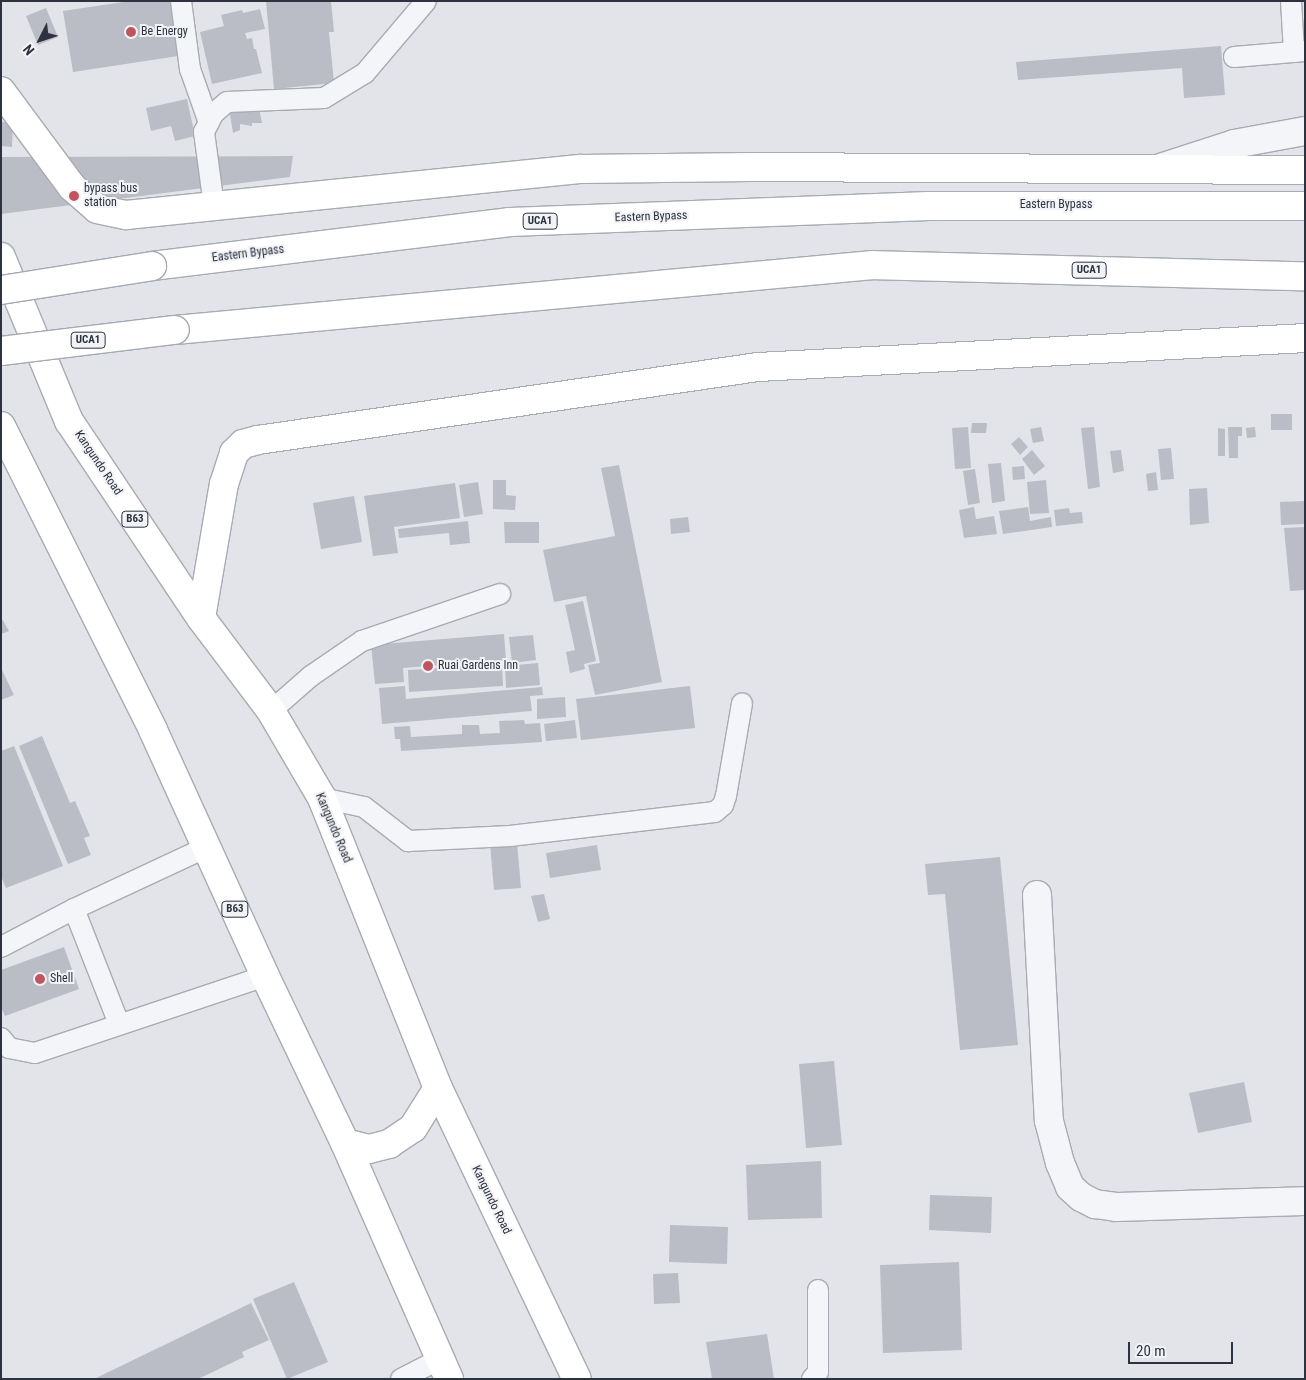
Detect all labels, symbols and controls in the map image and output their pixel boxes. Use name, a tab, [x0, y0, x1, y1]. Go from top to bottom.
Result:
north arrow	[15, 15, 65, 65]
place label: Be Energy	[141, 25, 188, 39]
marker: Be Energy	[125, 26, 137, 38]
text: N	[20, 41, 38, 58]
place label: bypass bus station	[84, 182, 137, 210]
marker: bypass bus station	[68, 190, 80, 202]
street label: Eastern Bypass	[1020, 198, 1092, 212]
street label: Eastern Bypass	[614, 209, 688, 225]
road number: UCA1	[522, 212, 558, 230]
street label: Eastern Bypass	[211, 242, 285, 266]
road number: UCA1	[1072, 262, 1106, 278]
road number: UCA1	[70, 332, 106, 348]
street label: Kangundo Road	[71, 428, 125, 498]
road number: B63	[121, 510, 149, 528]
place label: Ruai Gardens Inn	[438, 659, 518, 673]
marker: Ruai Gardens Inn	[422, 660, 434, 672]
street label: Kangundo Road	[312, 791, 354, 865]
road number: B63	[221, 901, 249, 918]
place label: Shell	[50, 972, 73, 986]
marker: Shell	[34, 973, 46, 985]
street label: Kangundo Road	[468, 1163, 514, 1237]
scale bar	[1131, 1332, 1236, 1364]
text: 20 m	[1136, 1342, 1166, 1360]

